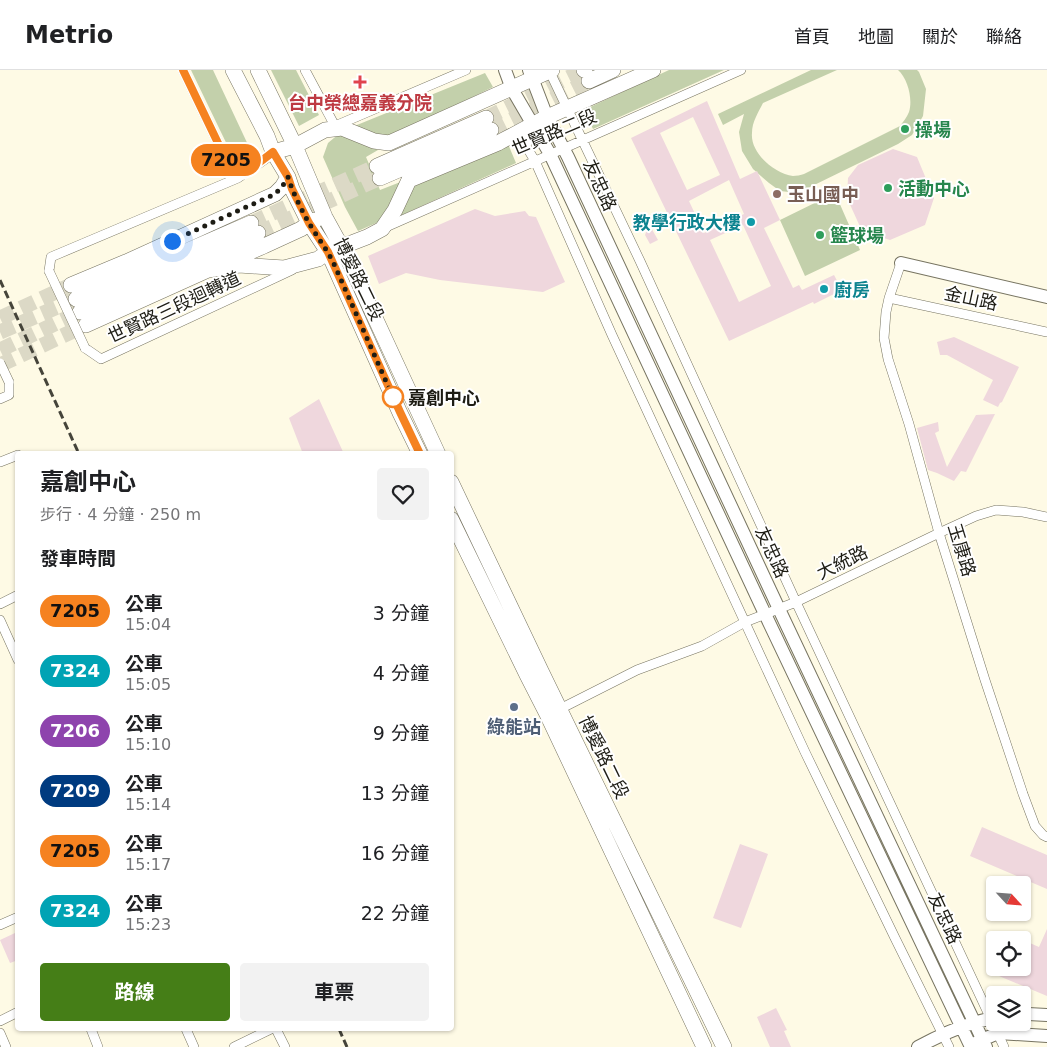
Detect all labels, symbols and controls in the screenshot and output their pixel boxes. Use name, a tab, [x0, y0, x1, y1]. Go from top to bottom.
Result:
text: Metrio	[25, 21, 113, 49]
text: 首頁	[794, 26, 830, 47]
text: 地圖	[858, 26, 894, 47]
text: 關於	[922, 26, 958, 47]
text: 聯絡	[986, 26, 1022, 47]
marker: 台中榮總嘉義分院	[353, 75, 367, 89]
place label: 台中榮總嘉義分院	[288, 92, 432, 113]
street label: 世賢路二段	[508, 105, 600, 159]
place label: 操場	[915, 119, 951, 140]
marker: 操場	[899, 123, 911, 135]
line badge: 7205	[191, 144, 261, 176]
text: 7205	[201, 149, 251, 170]
street label: 友忠路	[579, 156, 621, 214]
place label: 活動中心	[898, 178, 970, 199]
marker: 活動中心	[882, 182, 894, 194]
place label: 玉山國中	[787, 184, 859, 205]
marker: 玉山國中	[771, 188, 783, 200]
place label: 教學行政大樓	[633, 212, 741, 233]
marker: 教學行政大樓	[745, 216, 757, 228]
place label: 籃球場	[830, 225, 884, 246]
your location	[160, 229, 185, 254]
marker: 籃球場	[814, 229, 826, 241]
street label: 博愛路二段	[330, 234, 388, 324]
street label: 世賢路三段迴轉道	[104, 267, 244, 347]
place label: 廚房	[834, 279, 870, 300]
street label: 金山路	[942, 282, 1000, 314]
marker: 廚房	[818, 283, 830, 295]
marker: 嘉創中心	[382, 386, 404, 408]
place label: 嘉創中心	[408, 387, 480, 408]
text: 嘉創中心	[40, 468, 136, 496]
button: heart	[377, 468, 429, 520]
text: 步行 · 4 分鐘 · 250 m	[40, 505, 201, 524]
street label: 玉康路	[944, 521, 980, 579]
street label: 友忠路	[751, 523, 793, 581]
street label: 大統路	[813, 541, 871, 583]
text: 發車時間	[40, 547, 116, 569]
text: 公車	[125, 592, 163, 614]
text: 7205	[50, 600, 100, 621]
text: 3 分鐘	[373, 602, 429, 624]
text: 15:04	[125, 615, 171, 634]
text: 公車	[125, 652, 163, 674]
text: 7324	[50, 660, 100, 681]
text: 4 分鐘	[373, 662, 429, 684]
text: 15:05	[125, 675, 171, 694]
marker: 綠能站	[508, 701, 520, 713]
text: 公車	[125, 712, 163, 734]
street label: 博愛路二段	[575, 712, 633, 802]
place label: 綠能站	[487, 716, 541, 737]
text: 7206	[50, 720, 100, 741]
text: 9 分鐘	[373, 722, 429, 744]
text: 15:10	[125, 735, 171, 754]
text: 公車	[125, 772, 163, 794]
text: 7209	[50, 780, 100, 801]
text: 13 分鐘	[361, 782, 429, 804]
text: 15:14	[125, 795, 171, 814]
text: 公車	[125, 832, 163, 854]
text: 7205	[50, 840, 100, 861]
text: 16 分鐘	[361, 842, 429, 864]
text: 15:17	[125, 855, 171, 874]
north arrow	[986, 876, 1031, 921]
map controls	[986, 876, 1031, 1031]
street label: 友忠路	[924, 889, 966, 947]
text: 公車	[125, 892, 163, 914]
text: 7324	[50, 900, 100, 921]
text: 22 分鐘	[361, 902, 429, 924]
text: 15:23	[125, 915, 171, 934]
button: locate	[986, 931, 1031, 976]
button: 路線	[40, 963, 230, 1021]
button: 車票	[240, 963, 429, 1021]
button: layers	[986, 986, 1031, 1031]

